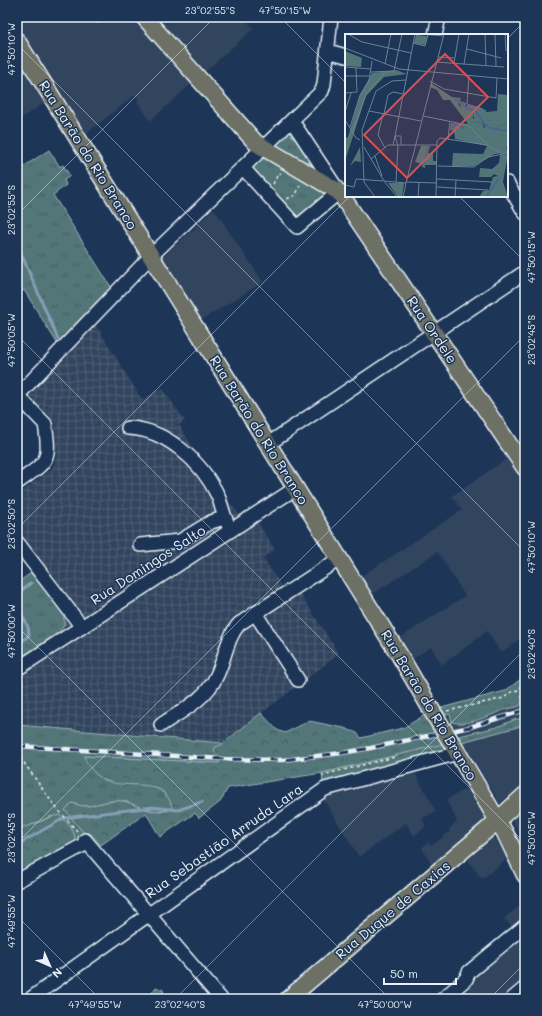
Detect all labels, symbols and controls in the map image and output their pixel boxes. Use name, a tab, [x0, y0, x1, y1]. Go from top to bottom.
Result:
text: 23°02'55"S	[185, 3, 235, 17]
text: 47°50'15"W	[259, 3, 311, 17]
text: 47°50'10"W	[4, 23, 18, 75]
inset map	[345, 34, 508, 197]
street label: Rua Barão do Rio Branco	[35, 77, 142, 233]
text: 23°02'55"S	[4, 185, 18, 235]
text: 47°50'15"W	[524, 231, 538, 283]
street label: Rua Ordele	[403, 292, 462, 367]
text: 47°50'05"W	[4, 313, 18, 367]
text: 23°02'45"S	[524, 315, 538, 365]
street label: Rua Barão do Rio Branco	[206, 352, 313, 508]
text: 23°02'50"S	[4, 498, 18, 549]
street label: Rua Domingos Salto	[87, 520, 209, 609]
text: 47°50'10"W	[524, 521, 538, 573]
text: 47°50'00"W	[4, 604, 18, 658]
street label: Rua Barão do Rio Branco	[377, 626, 482, 783]
text: 23°02'40"S	[524, 628, 538, 679]
street label: Rua Sebastião Arruda Lara	[141, 779, 306, 902]
text: 47°50'05"W	[524, 811, 538, 865]
text: 23°02'45"S	[4, 813, 18, 863]
street label: Rua Duque de Caxias	[331, 856, 454, 963]
text: 47°49'55"W	[4, 894, 18, 948]
north arrow	[30, 946, 70, 986]
scale bar	[384, 960, 456, 986]
text: N	[49, 965, 66, 982]
text: 50 m	[390, 965, 418, 981]
text: 47°49'55"W	[68, 997, 122, 1011]
text: 23°02'40"S	[155, 997, 206, 1011]
text: 47°50'00"W	[358, 997, 412, 1011]

